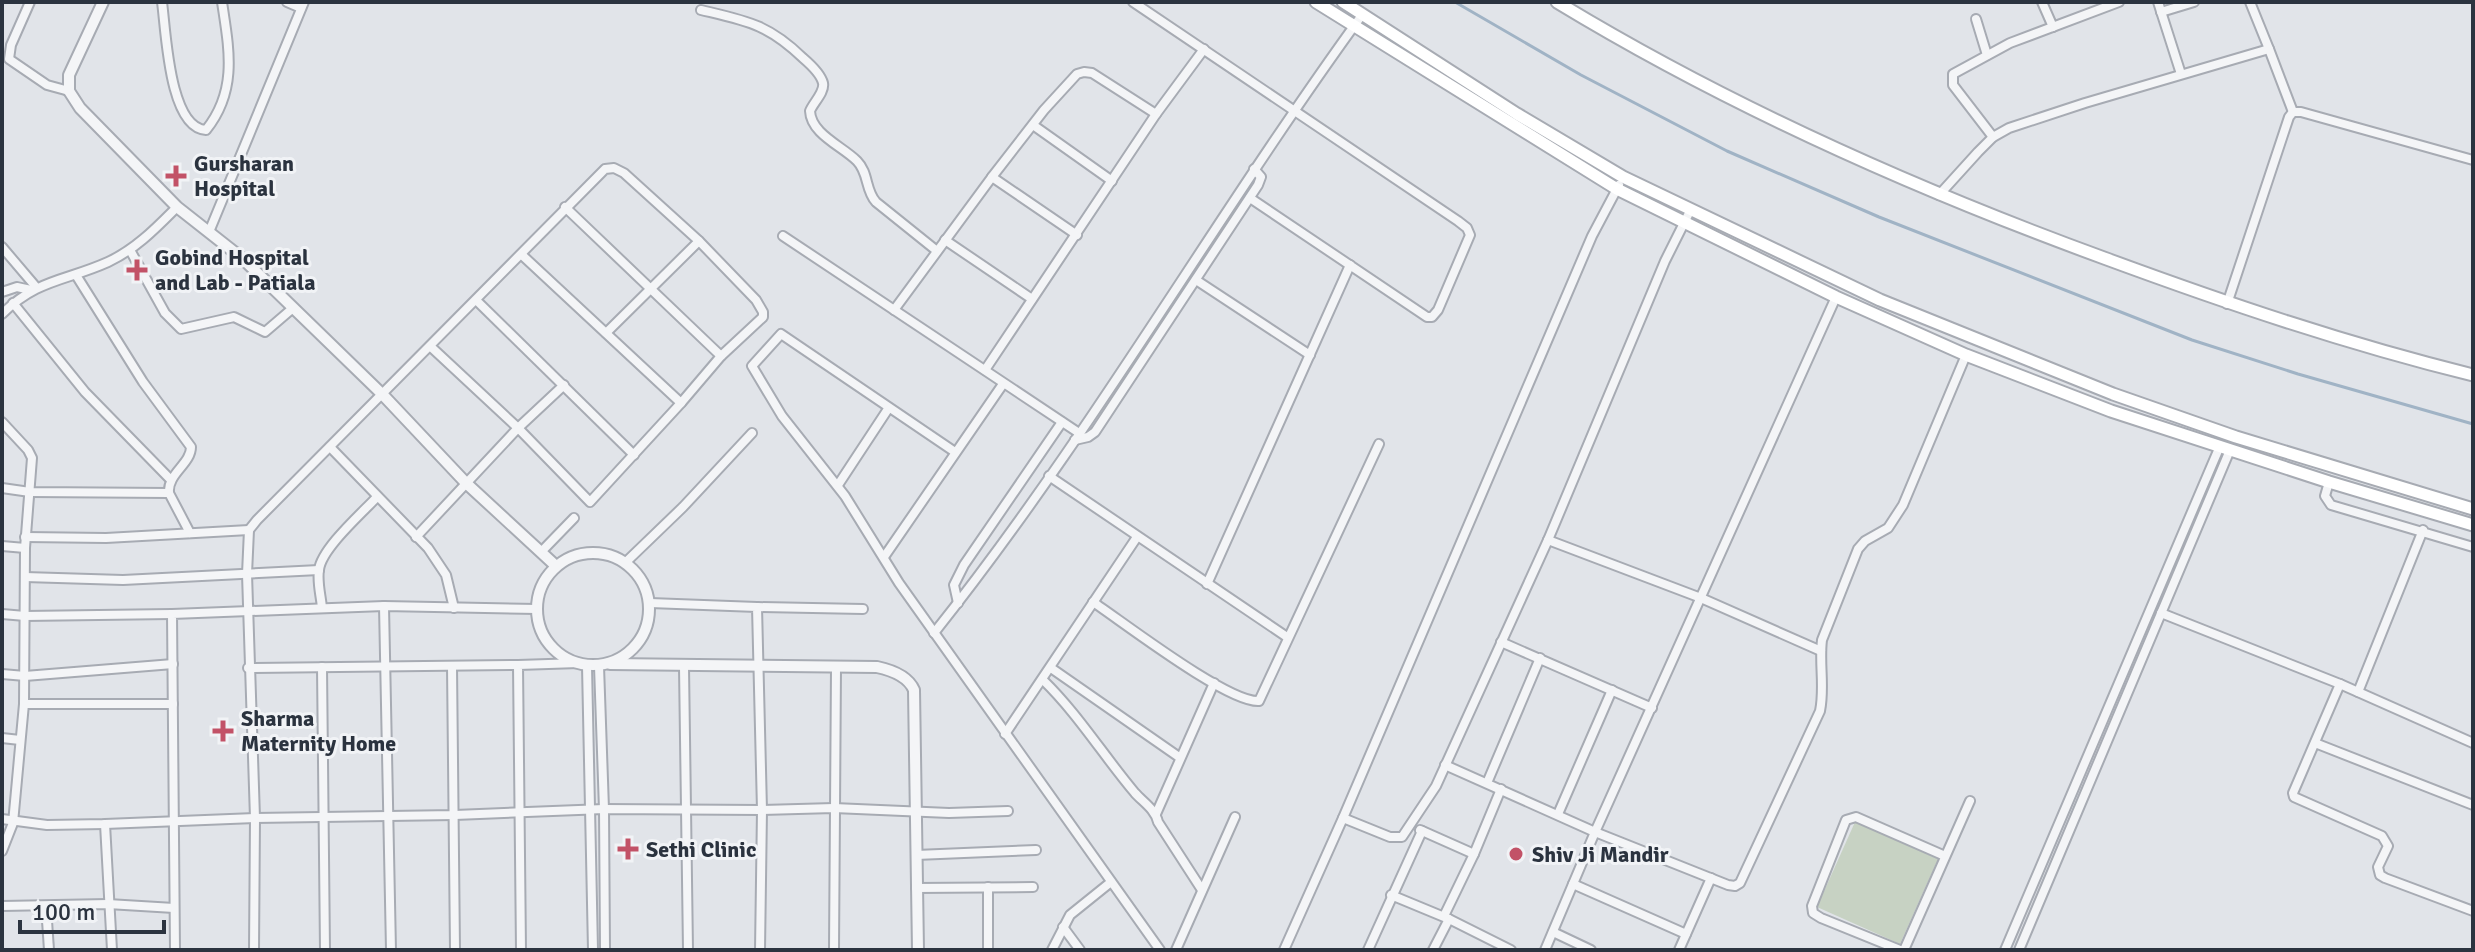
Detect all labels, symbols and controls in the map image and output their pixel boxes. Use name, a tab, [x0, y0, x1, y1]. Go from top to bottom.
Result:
place label: Gursharan Hospital	[194, 150, 294, 202]
marker: Gursharan Hospital	[165, 165, 187, 187]
place label: Gobind Hospital and Lab - Patiala	[155, 244, 315, 296]
marker: Gobind Hospital and Lab - Patiala	[126, 259, 148, 281]
place label: Sharma Maternity Home	[241, 705, 396, 757]
marker: Sharma Maternity Home	[212, 720, 234, 742]
place label: Sethi Clinic	[646, 836, 756, 863]
marker: Sethi Clinic	[617, 838, 639, 860]
place label: Shiv Ji Mandir	[1532, 841, 1669, 868]
marker: Shiv Ji Mandir	[1507, 845, 1525, 863]
scale bar	[20, 884, 164, 934]
text: 100 m	[32, 897, 95, 927]

